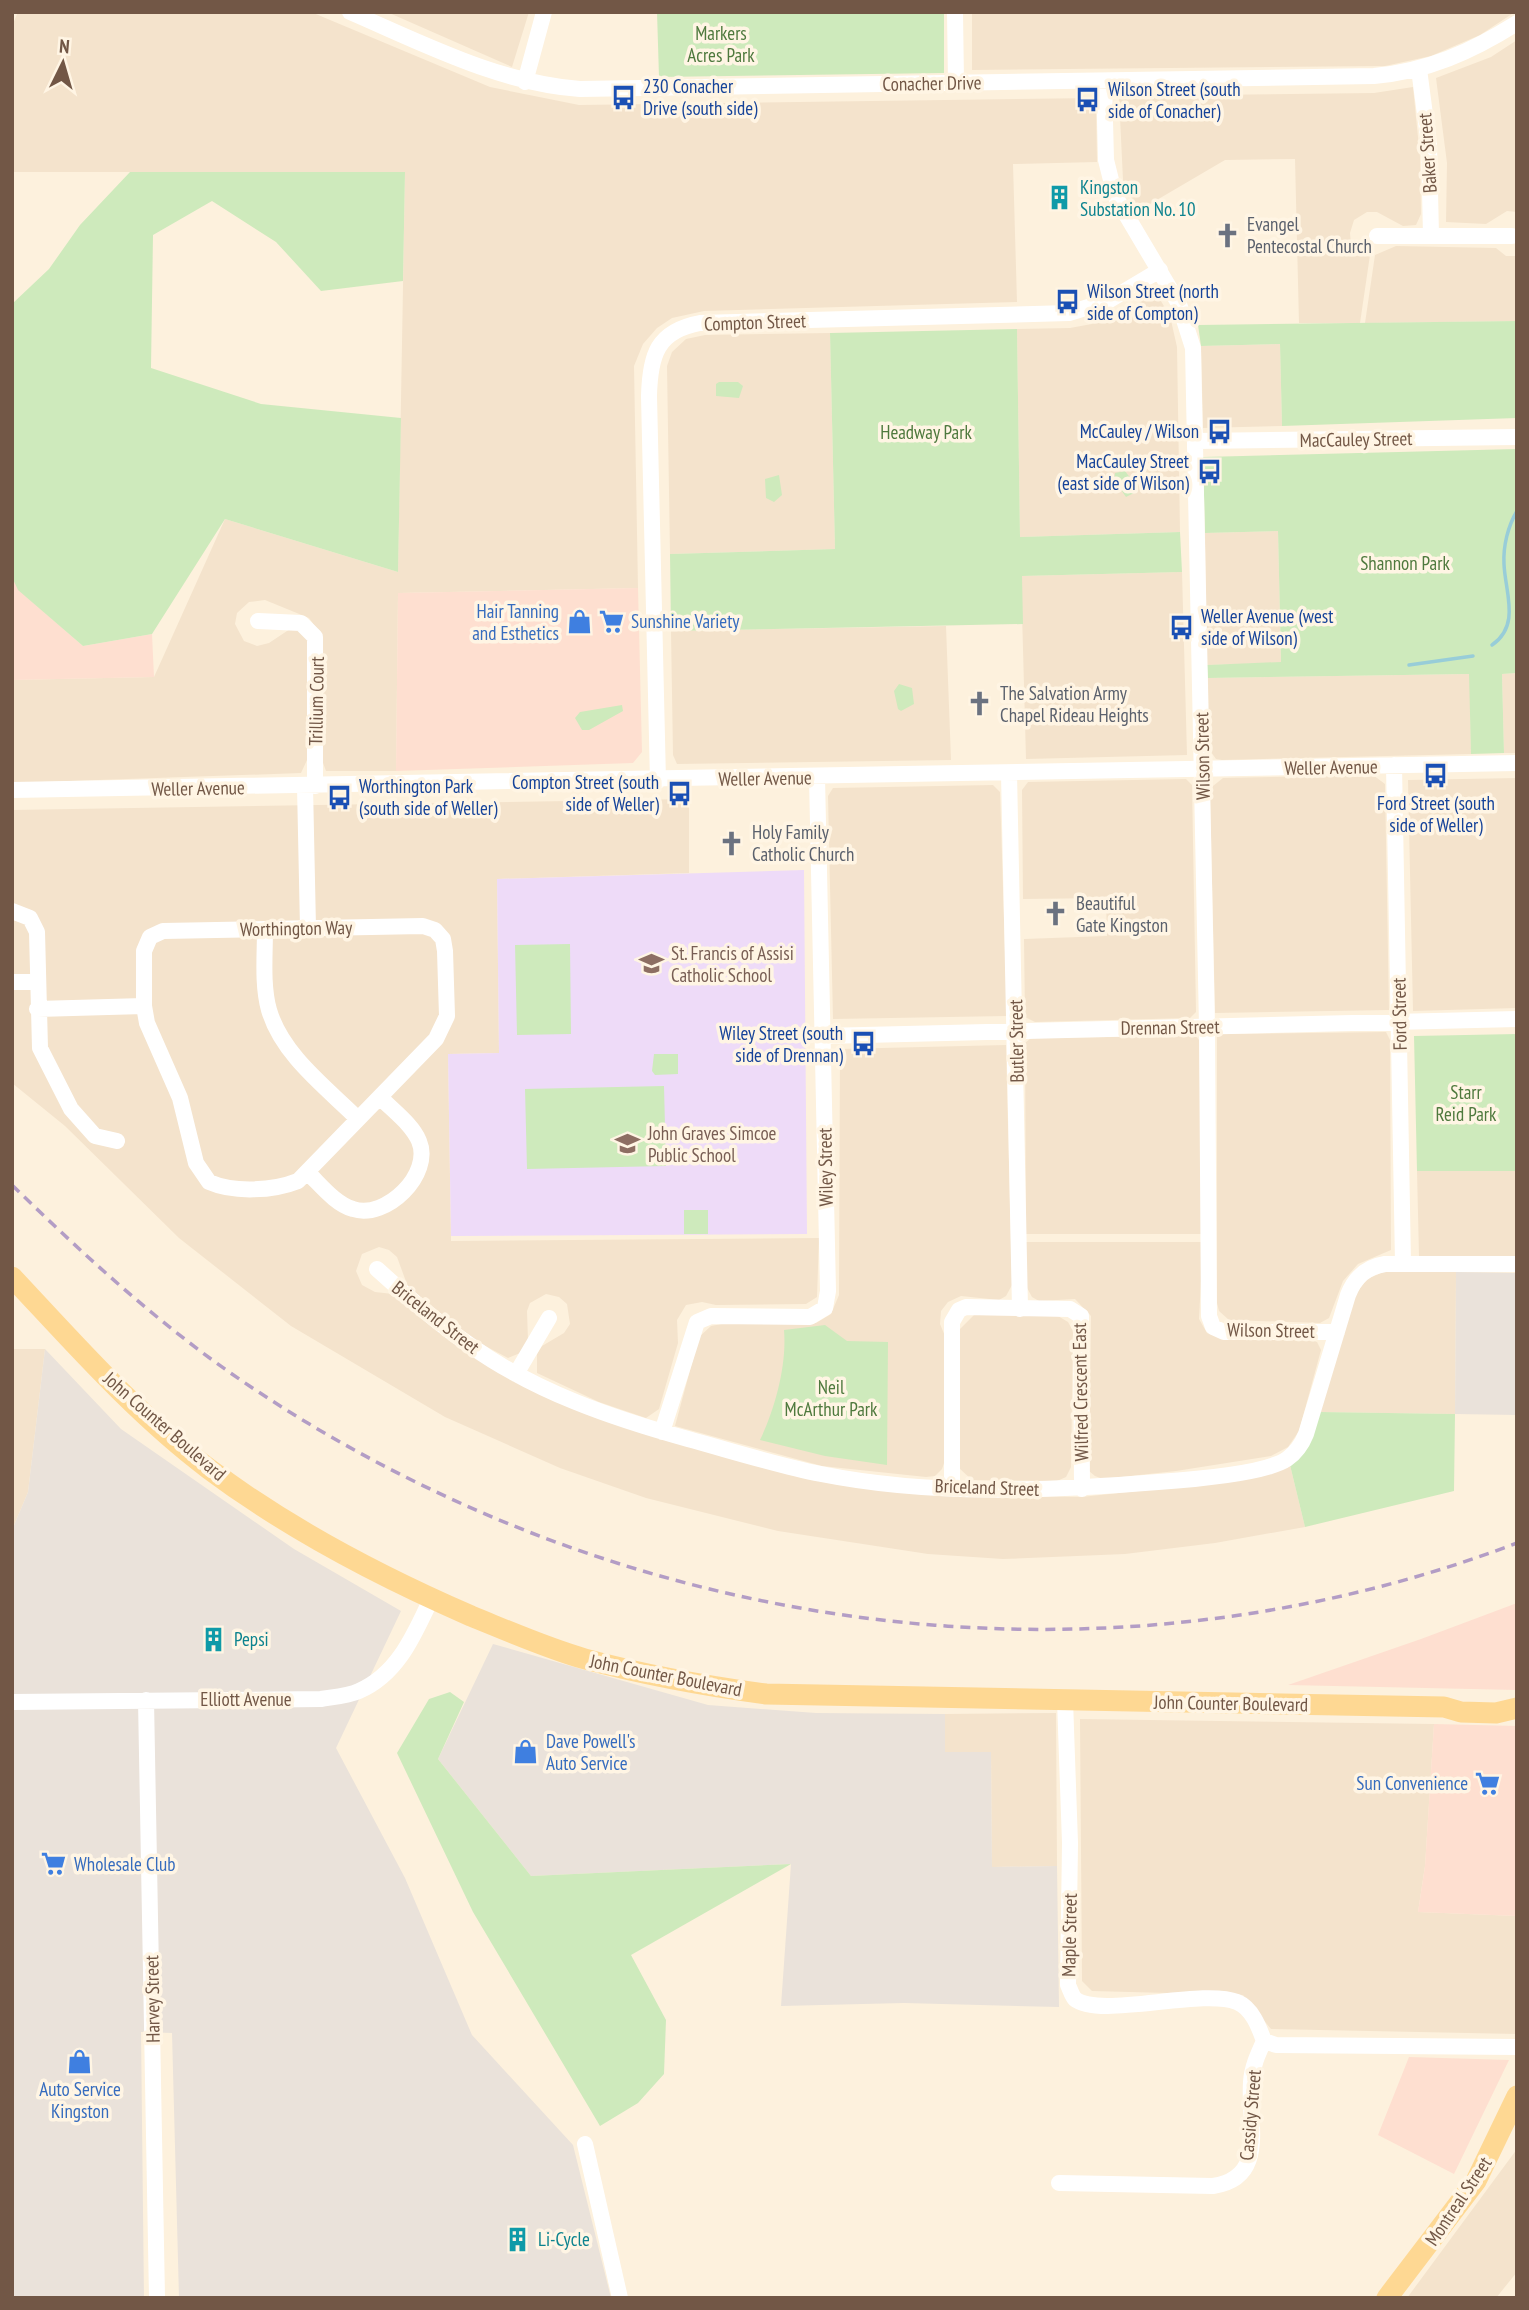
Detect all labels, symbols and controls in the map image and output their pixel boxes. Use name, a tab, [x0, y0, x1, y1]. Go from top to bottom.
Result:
park label: Markers Acres Park	[687, 21, 755, 67]
north arrow	[28, 28, 98, 98]
text: N	[58, 34, 71, 58]
street label: Conacher Drive	[882, 70, 982, 96]
place label: 230 Conacher Drive (south side)	[643, 74, 758, 120]
place label: Wilson Street (south side of Conacher)	[1108, 77, 1241, 123]
bus stop icon: 230 Conacher Drive (south side)	[609, 83, 637, 111]
bus stop icon: Wilson Street (south side of Conacher)	[1074, 86, 1102, 114]
street label: Baker Street	[1412, 111, 1442, 194]
place label: Kingston Substation No. 10	[1080, 175, 1195, 221]
building icon: Kingston Substation No. 10	[1046, 184, 1074, 212]
place label: Evangel Pentecostal Church	[1247, 212, 1372, 258]
church icon: Evangel Pentecostal Church	[1213, 221, 1241, 249]
place label: Wilson Street (north side of Compton)	[1087, 279, 1219, 325]
bus stop icon: Wilson Street (north side of Compton)	[1053, 288, 1081, 316]
street label: Compton Street	[704, 308, 807, 336]
bus stop icon: McCauley / Wilson	[1205, 417, 1233, 445]
place label: McCauley / Wilson	[1080, 419, 1199, 443]
park label: Headway Park	[880, 420, 972, 444]
street label: MacCauley Street	[1299, 426, 1413, 452]
place label: MacCauley Street (east side of Wilson)	[1057, 449, 1190, 495]
bus stop icon: MacCauley Street (east side of Wilson)	[1195, 458, 1223, 486]
park label: Shannon Park	[1360, 551, 1450, 575]
place label: Hair Tanning and Esthetics	[472, 599, 559, 645]
place label: Weller Avenue (west side of Wilson)	[1201, 604, 1334, 650]
supermarket icon: Sunshine Variety	[597, 607, 625, 635]
shop icon: Hair Tanning and Esthetics	[565, 608, 593, 636]
place label: Sunshine Variety	[631, 609, 740, 633]
bus stop icon: Weller Avenue (west side of Wilson)	[1167, 613, 1195, 641]
street label: Trillium Court	[303, 655, 329, 746]
place label: The Salvation Army Chapel Rideau Heights	[1000, 681, 1149, 727]
church icon: The Salvation Army Chapel Rideau Heights	[966, 690, 994, 718]
street label: Wilson Street	[1189, 711, 1215, 800]
street label: Weller Avenue	[1284, 754, 1378, 780]
bus stop icon: Ford Street (south side of Weller)	[1422, 761, 1450, 789]
street label: Weller Avenue	[718, 765, 812, 791]
place label: Compton Street (south side of Weller)	[512, 770, 660, 816]
place label: Worthington Park (south side of Weller)	[359, 774, 498, 820]
street label: Weller Avenue	[151, 775, 245, 801]
bus stop icon: Compton Street (south side of Weller)	[665, 779, 693, 807]
bus stop icon: Worthington Park (south side of Weller)	[325, 783, 353, 811]
place label: Ford Street (south side of Weller)	[1377, 791, 1495, 837]
place label: Holy Family Catholic Church	[752, 820, 854, 866]
church icon: Holy Family Catholic Church	[718, 829, 746, 857]
place label: Beautiful Gate Kingston	[1076, 891, 1168, 937]
church icon: Beautiful Gate Kingston	[1042, 900, 1070, 928]
street label: Worthington Way	[240, 915, 353, 941]
place label: St. Francis of Assisi Catholic School	[671, 941, 794, 987]
school or university icon: St. Francis of Assisi Catholic School	[637, 950, 665, 978]
street label: Ford Street	[1386, 977, 1412, 1051]
street label: Butler Street	[1003, 998, 1029, 1083]
street label: Drennan Street	[1120, 1014, 1220, 1040]
place label: Wiley Street (south side of Drennan)	[719, 1021, 844, 1067]
bus stop icon: Wiley Street (south side of Drennan)	[849, 1030, 877, 1058]
park label: Starr Reid Park	[1436, 1080, 1497, 1126]
place label: John Graves Simcoe Public School	[647, 1121, 777, 1167]
street label: Wiley Street	[812, 1127, 838, 1207]
school or university icon: John Graves Simcoe Public School	[614, 1130, 642, 1158]
street label: Briceland Street	[387, 1275, 485, 1359]
street label: Wilson Street	[1227, 1317, 1316, 1343]
street label: Wilfred Crescent East	[1067, 1322, 1093, 1462]
street label: John Counter Boulevard	[98, 1366, 231, 1486]
park label: Neil McArthur Park	[785, 1375, 878, 1421]
street label: Briceland Street	[934, 1473, 1040, 1501]
building icon: Pepsi	[200, 1625, 228, 1653]
place label: Pepsi	[234, 1627, 269, 1651]
street label: John Counter Boulevard	[587, 1648, 744, 1702]
street label: Elliott Avenue	[200, 1687, 292, 1711]
street label: John Counter Boulevard	[1153, 1690, 1308, 1716]
place label: Dave Powell's Auto Service	[546, 1729, 636, 1775]
shop icon: Dave Powell's Auto Service	[512, 1738, 540, 1766]
supermarket icon: Sun Convenience	[1474, 1769, 1502, 1797]
place label: Sun Convenience	[1356, 1771, 1468, 1795]
supermarket icon: Wholesale Club	[40, 1850, 68, 1878]
place label: Wholesale Club	[74, 1852, 176, 1876]
street label: Maple Street	[1056, 1892, 1082, 1977]
street label: Harvey Street	[139, 1954, 165, 2043]
shop icon: Auto Service Kingston	[66, 2047, 94, 2075]
street label: Cassidy Street	[1234, 2068, 1266, 2161]
place label: Auto Service Kingston	[39, 2077, 121, 2123]
street label: Montreal Street	[1419, 2151, 1497, 2250]
building icon: Li-Cycle	[504, 2225, 532, 2253]
place label: Li-Cycle	[538, 2227, 590, 2251]

